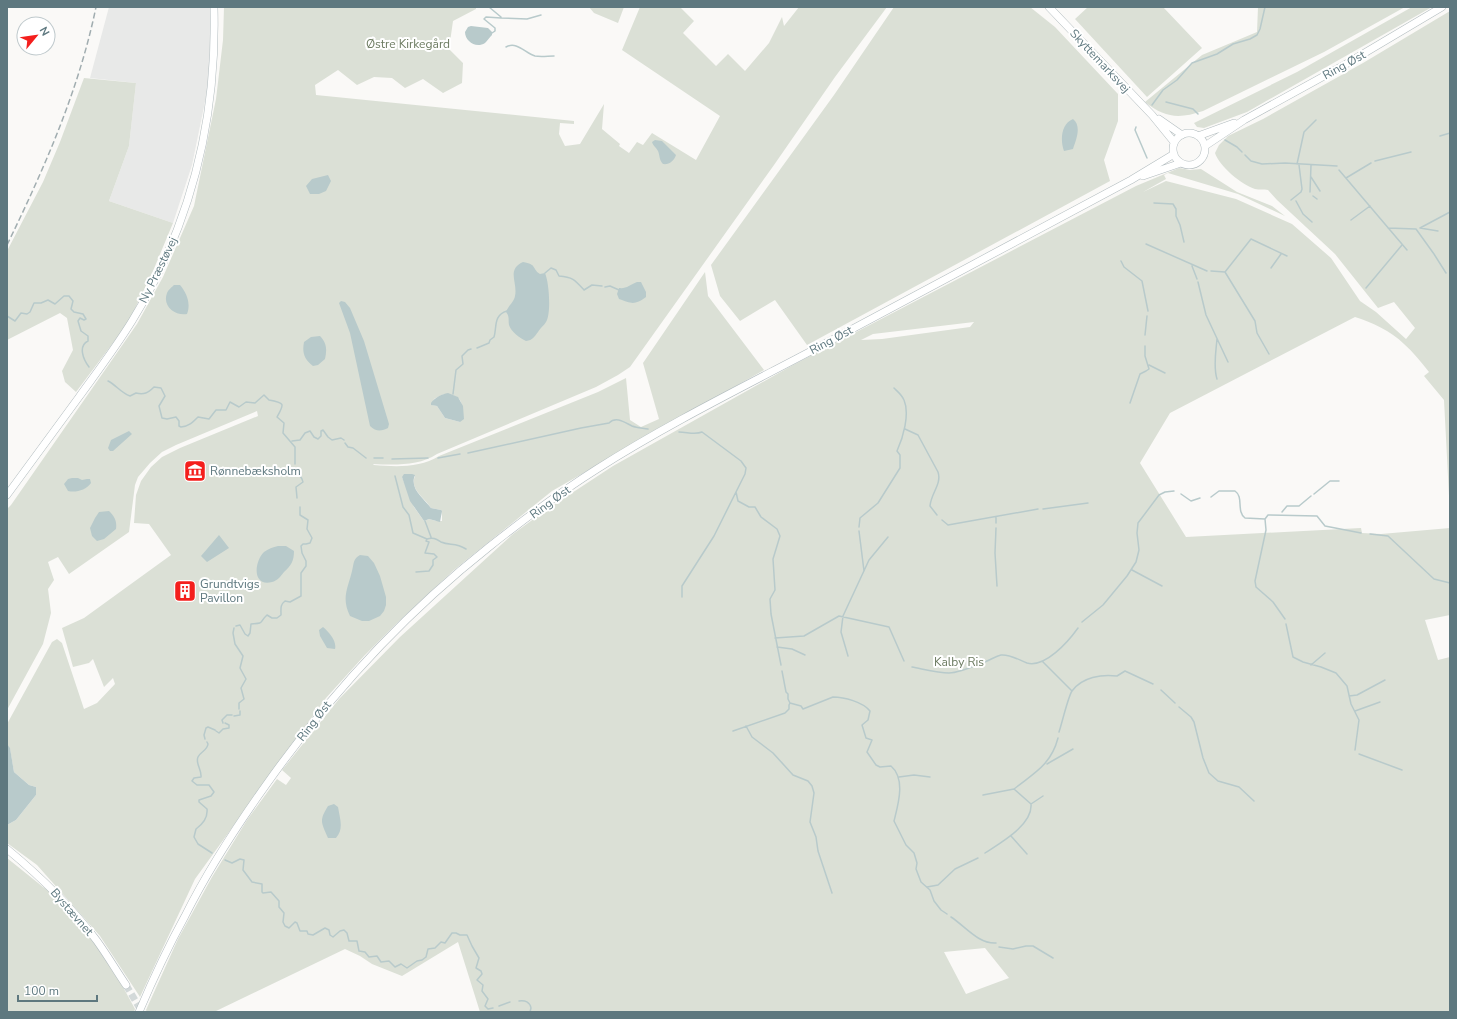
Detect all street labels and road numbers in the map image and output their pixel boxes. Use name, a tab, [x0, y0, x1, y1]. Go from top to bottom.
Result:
street label: Skyttemarksvej	[1066, 26, 1134, 96]
street label: Ring Øst	[1320, 46, 1369, 83]
street label: Ny Præstøvej	[135, 234, 181, 306]
street label: Ring Øst	[807, 322, 856, 358]
street label: Ring Øst	[526, 481, 574, 522]
street label: Ring Øst	[293, 697, 335, 744]
street label: Bystævnet	[47, 885, 98, 940]

